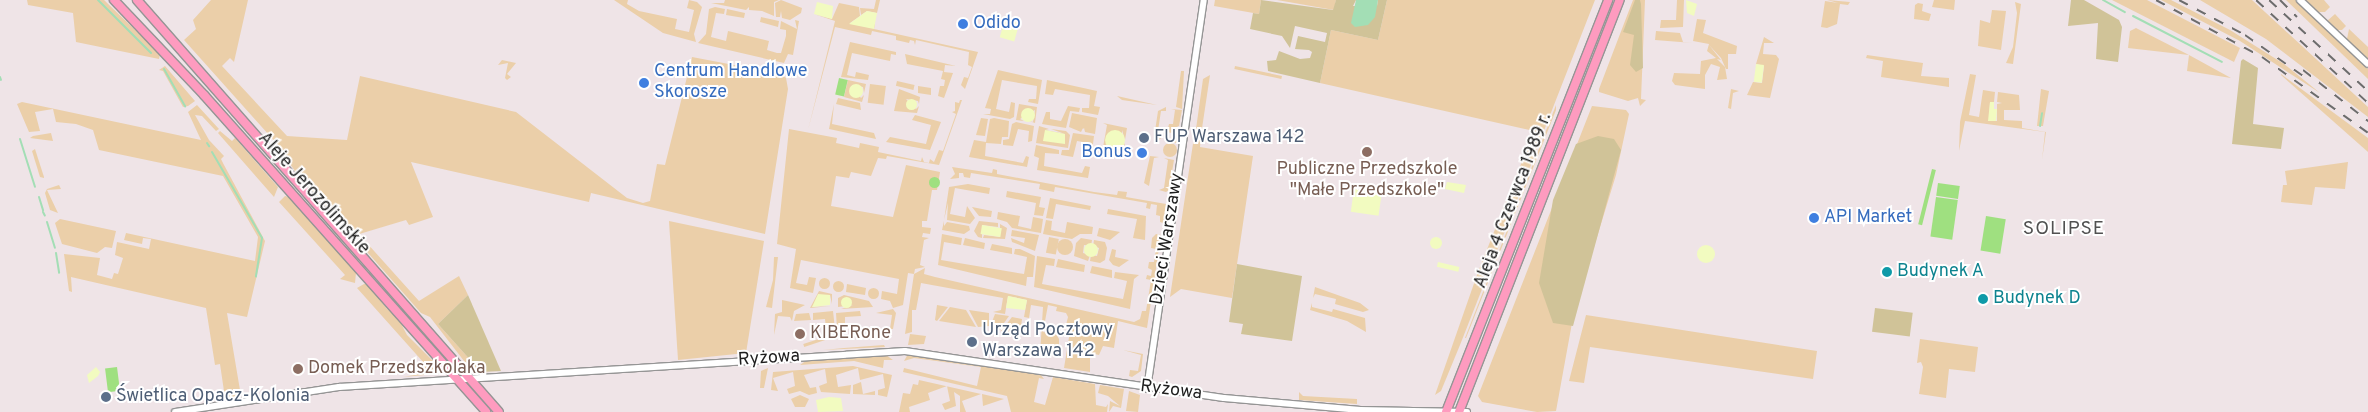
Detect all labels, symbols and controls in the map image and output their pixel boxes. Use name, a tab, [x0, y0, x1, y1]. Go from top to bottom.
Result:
place label: Odido	[973, 13, 1021, 35]
marker: Odido	[957, 18, 969, 30]
place label: Centrum Handlowe Skorosze	[654, 62, 807, 104]
marker: Centrum Handlowe Skorosze	[638, 77, 650, 89]
street label: Aleja 4 Czerwca 1989 r.	[1471, 110, 1557, 292]
place label: FUP Warszawa 142	[1154, 127, 1305, 149]
street label: Aleje Jerozolimskie	[252, 128, 374, 260]
marker: FUP Warszawa 142	[1138, 132, 1150, 144]
place label: Bonus	[1081, 142, 1132, 164]
marker: Publiczne Przedszkole "Małe Przedszkole"	[1361, 146, 1373, 158]
marker: Bonus	[1136, 147, 1148, 159]
place label: Publiczne Przedszkole "Małe Przedszkole"	[1277, 160, 1457, 202]
street label: Dzieci Warszawy	[1147, 171, 1189, 307]
place label: API Market	[1824, 207, 1912, 229]
marker: API Market	[1808, 212, 1820, 224]
district label: SOLIPSE	[2022, 219, 2106, 241]
place label: Budynek A	[1897, 261, 1985, 283]
marker: Budynek A	[1881, 266, 1893, 278]
place label: Budynek D	[1993, 288, 2081, 310]
marker: Budynek D	[1977, 293, 1989, 305]
place label: Urząd Pocztowy Warszawa 142	[982, 321, 1113, 364]
place label: KIBERone	[810, 323, 891, 345]
marker: KIBERone	[794, 328, 806, 340]
marker: Urząd Pocztowy Warszawa 142	[966, 336, 978, 348]
street label: Ryżowa	[737, 346, 801, 372]
place label: Domek Przedszkolaka	[308, 358, 485, 380]
marker: Domek Przedszkolaka	[292, 363, 304, 375]
street label: Ryżowa	[1139, 376, 1203, 406]
place label: Świetlica Opacz-Kolonia	[116, 386, 310, 408]
marker: Świetlica Opacz-Kolonia	[100, 391, 112, 403]

